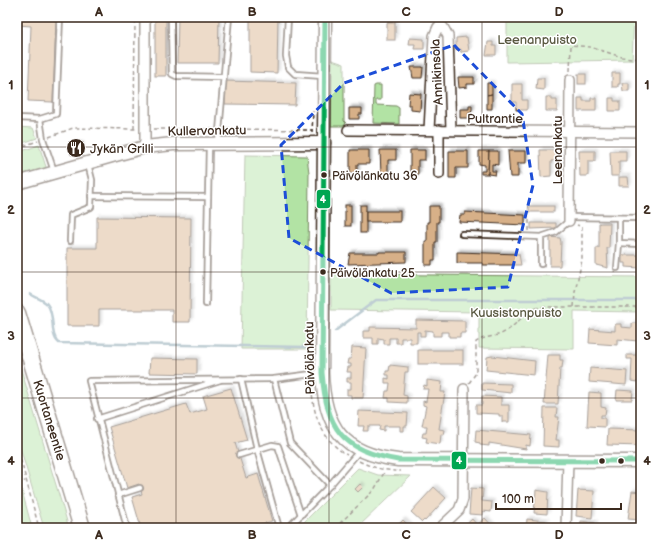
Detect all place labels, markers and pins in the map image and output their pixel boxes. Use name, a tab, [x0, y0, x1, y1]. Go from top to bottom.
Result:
restaurant icon: Jykän Grilli	[65, 137, 87, 159]
place label: Jykän Grilli	[90, 141, 154, 157]
place label: Päivölänkatu 36	[332, 169, 418, 184]
marker: Päivölänkatu 36	[319, 170, 329, 180]
place label: Päivölänkatu 25	[330, 266, 415, 281]
marker: Päivölänkatu 25	[318, 267, 328, 277]
unlabelled marker	[597, 456, 607, 466]
unlabelled marker	[616, 456, 626, 466]

